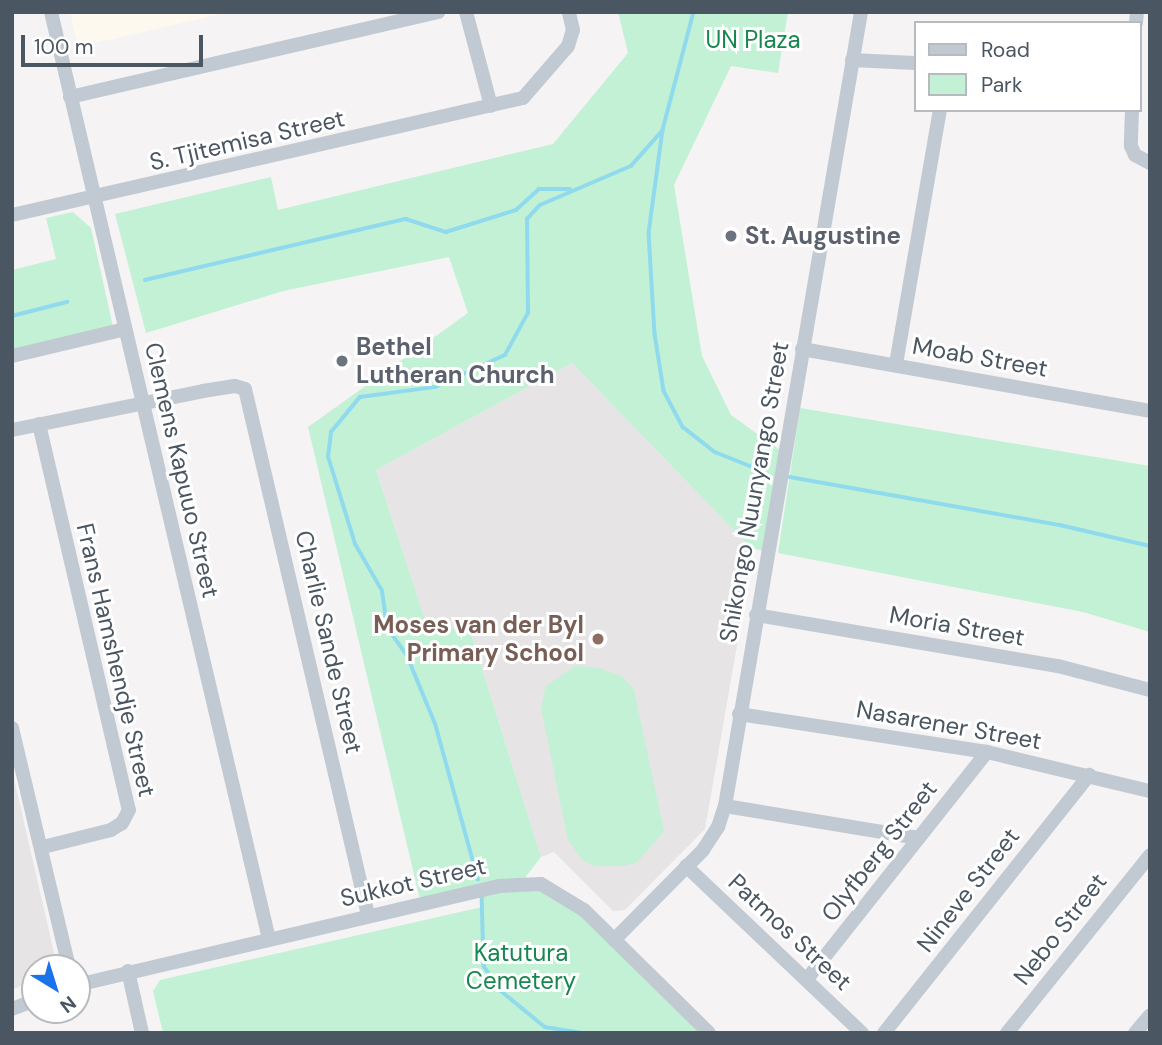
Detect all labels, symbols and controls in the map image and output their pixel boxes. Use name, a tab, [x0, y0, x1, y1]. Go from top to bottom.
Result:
scale bar	[24, 21, 206, 65]
legend	[914, 21, 1141, 112]
park label: UN Plaza	[705, 26, 801, 54]
text: 100 m	[34, 33, 94, 61]
text: Road	[981, 36, 1030, 64]
text: Park	[981, 71, 1022, 99]
street label: S. Tjitemisa Street	[147, 104, 347, 176]
place label: St. Augustine	[745, 222, 901, 250]
marker: St. Augustine	[723, 228, 739, 244]
street label: Moab Street	[910, 331, 1050, 383]
place label: Bethel Lutheran Church	[356, 333, 555, 389]
street label: Shikongo Nuunyango Street	[713, 339, 795, 645]
street label: Clemens Kapuuo Street	[139, 340, 225, 600]
marker: Bethel Lutheran Church	[334, 353, 350, 369]
street label: Frans Hamshendje Street	[70, 520, 162, 800]
street label: Charlie Sande Street	[289, 528, 369, 756]
street label: Moria Street	[887, 600, 1027, 652]
place label: Moses van der Byl Primary School	[373, 611, 584, 667]
marker: Moses van der Byl Primary School	[590, 631, 606, 647]
street label: Nasarener Street	[854, 695, 1044, 755]
street label: Olyfberg Street	[815, 775, 943, 927]
street label: Nineve Street	[911, 822, 1025, 958]
street label: Sukkot Street	[337, 851, 489, 913]
street label: Nebo Street	[1007, 867, 1113, 991]
street label: Patmos Street	[723, 868, 857, 996]
park label: Katutura Cemetery	[466, 939, 576, 995]
north arrow	[21, 954, 91, 1024]
text: N	[55, 990, 81, 1018]

